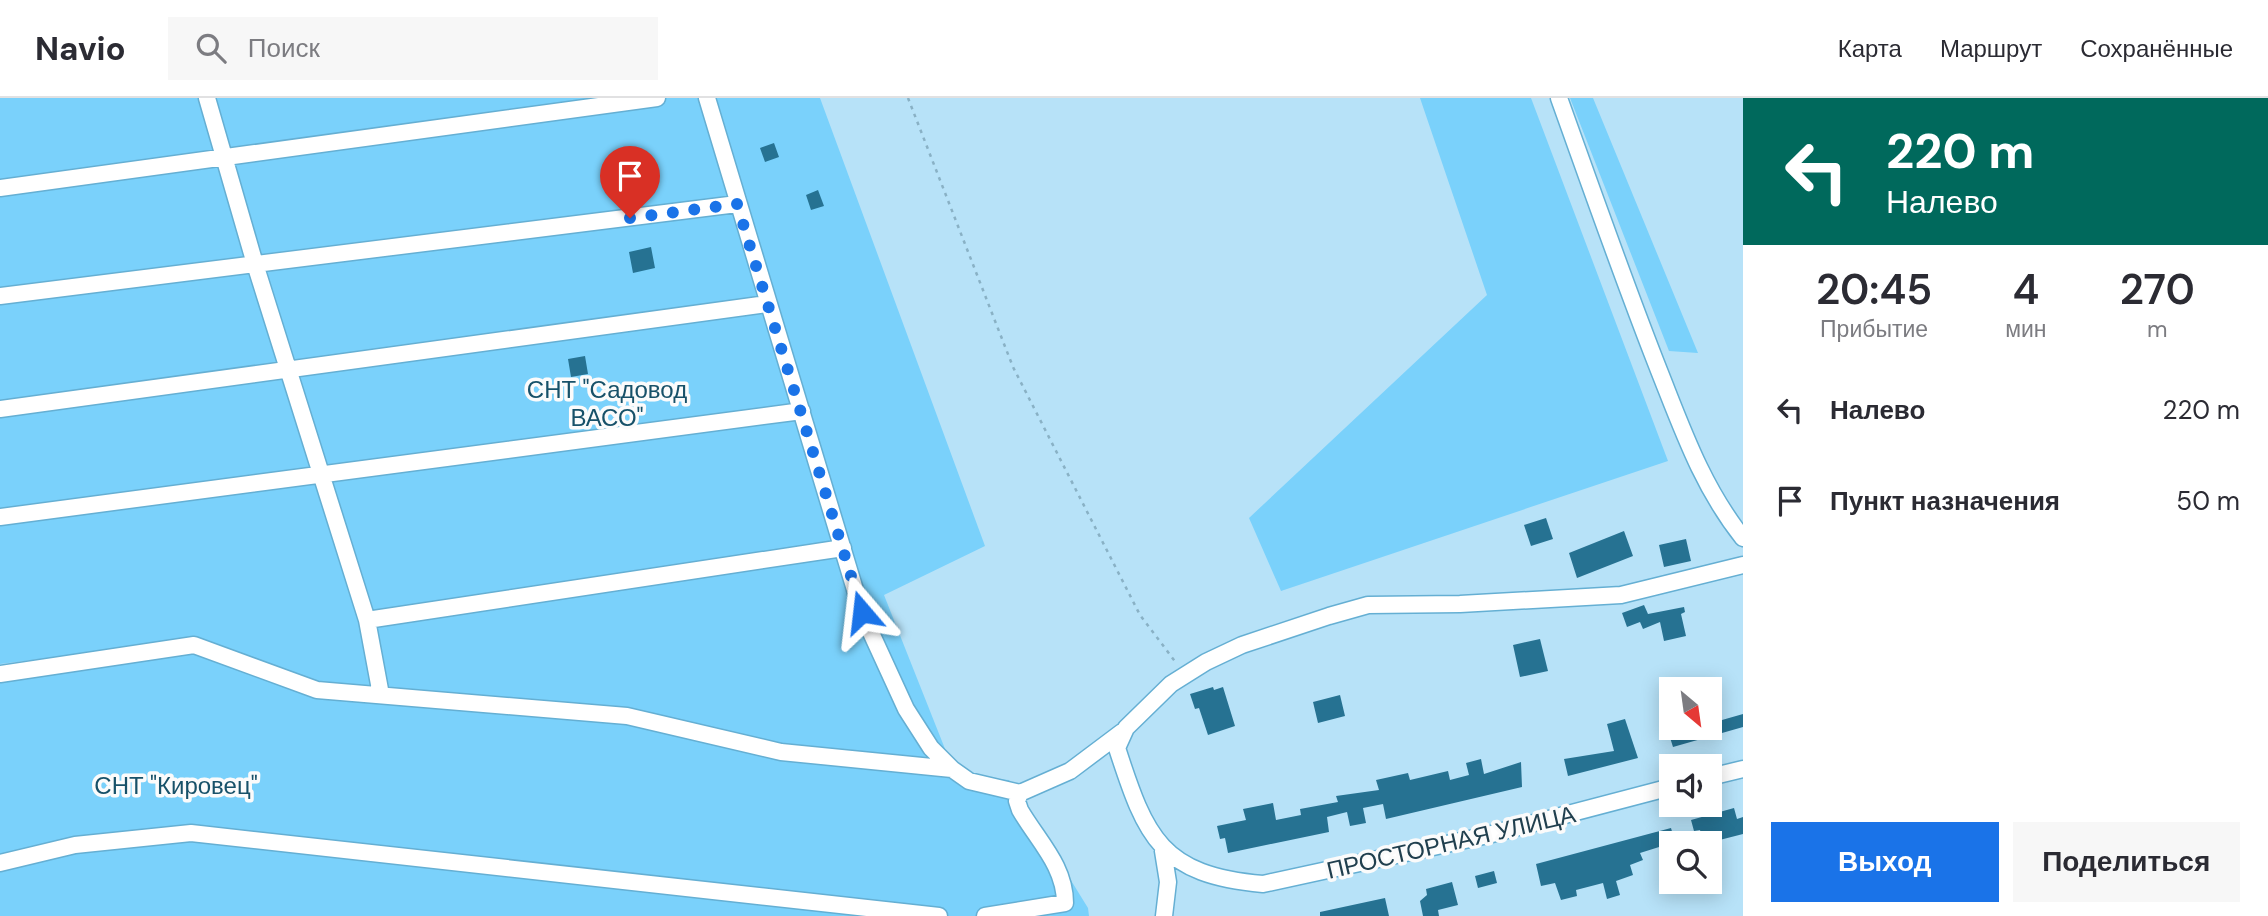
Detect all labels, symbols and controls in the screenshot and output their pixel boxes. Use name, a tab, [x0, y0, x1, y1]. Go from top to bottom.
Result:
search box	[168, 17, 658, 80]
text: Navio	[35, 27, 126, 70]
icon: search	[192, 29, 230, 67]
text: Поиск	[248, 31, 320, 65]
text: Карта	[1838, 33, 1902, 64]
text: Маршрут	[1940, 33, 2042, 64]
text: Сохранённые	[2080, 33, 2233, 64]
text: 220 m	[1886, 119, 2034, 183]
icon: left	[1771, 126, 1862, 217]
pin	[600, 146, 660, 218]
icon: arrive	[611, 157, 649, 195]
text: Налево	[1886, 181, 1998, 223]
text: 20:45	[1816, 262, 1932, 317]
text: 4	[2012, 262, 2039, 317]
text: 270	[2120, 262, 2195, 317]
text: Прибытие	[1820, 314, 1928, 344]
text: мин	[2005, 314, 2047, 344]
text: m	[2147, 314, 2168, 344]
park label: СНТ "Садовод ВАСО"	[527, 374, 687, 433]
icon: left	[1771, 391, 1809, 429]
text: Налево	[1830, 393, 1925, 427]
text: 220 m	[2162, 393, 2240, 427]
icon: arrive	[1771, 482, 1809, 520]
text: Пункт назначения	[1830, 484, 2060, 518]
text: 50 m	[2176, 484, 2240, 518]
position arrow	[825, 575, 899, 649]
north arrow	[1659, 677, 1722, 740]
map controls	[1659, 677, 1722, 894]
button: sound	[1659, 754, 1722, 817]
park label: СНТ "Кировец"	[94, 770, 258, 801]
street label: ПРОСТОРНАЯ УЛИЦА	[1324, 798, 1578, 886]
button: Выход	[1771, 822, 1999, 902]
button: Поделиться	[2013, 822, 2240, 902]
button: search	[1659, 831, 1722, 894]

